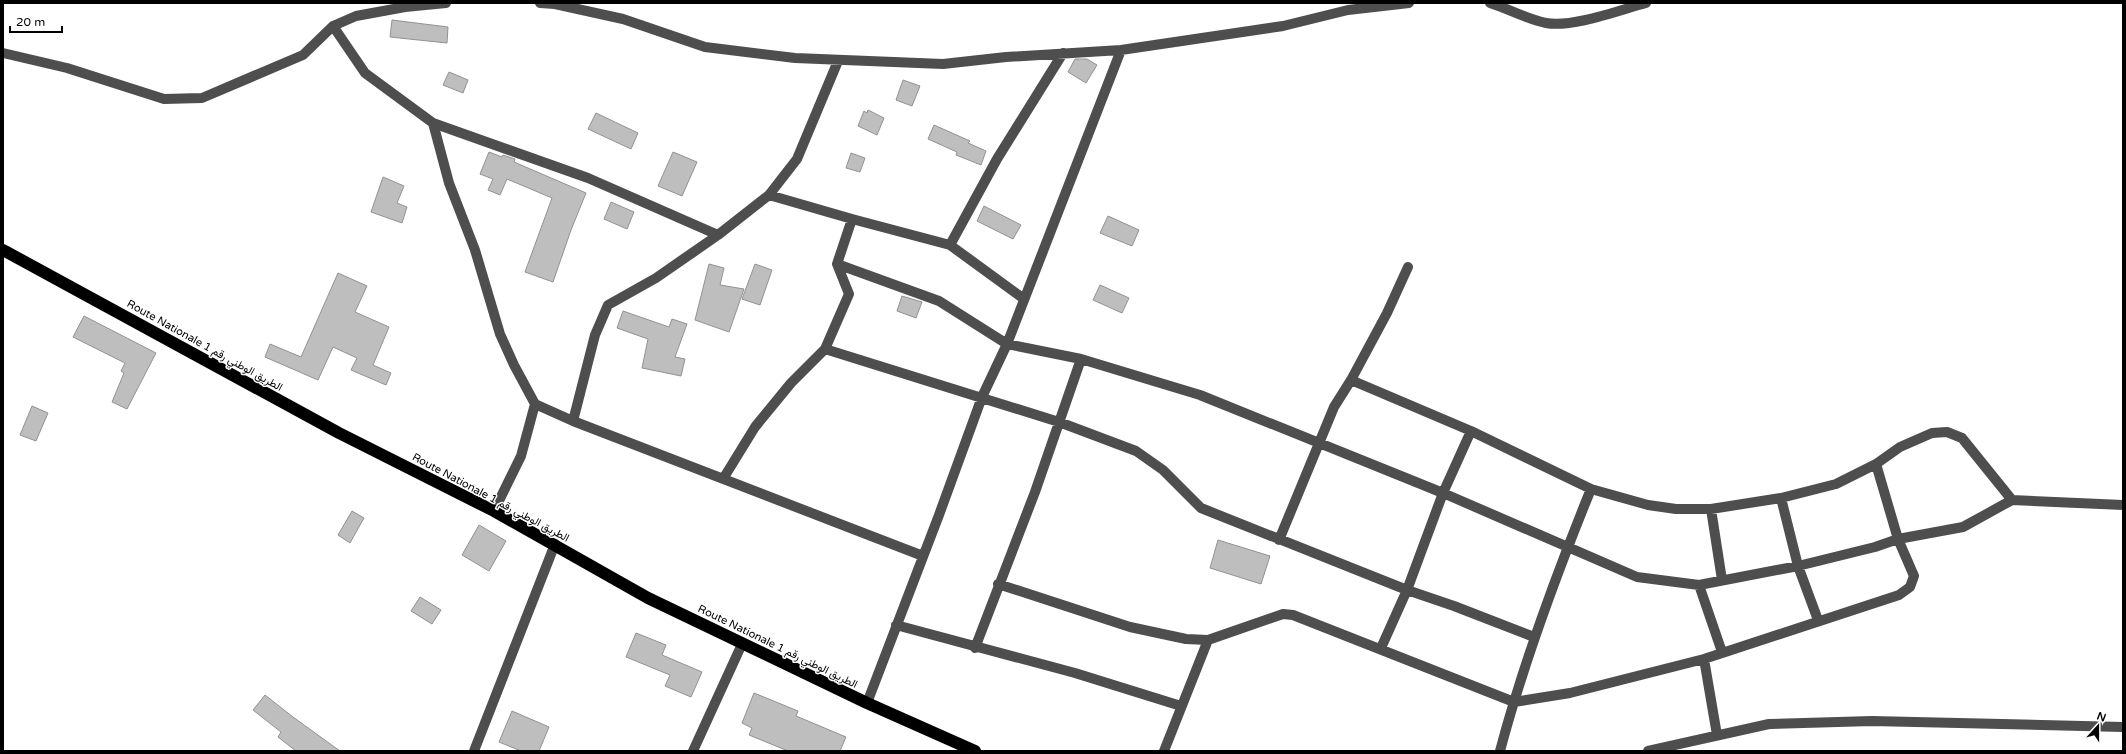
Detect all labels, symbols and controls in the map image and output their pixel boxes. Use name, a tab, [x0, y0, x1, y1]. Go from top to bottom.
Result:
scale bar	[10, 8, 62, 34]
text: 20 m	[16, 15, 45, 29]
street label: Route Nationale الطريق الوطني رقم 1	[123, 297, 285, 396]
street label: Route Nationale الطريق الوطني رقم 1	[409, 450, 572, 547]
street label: Route Nationale الطريق الوطني رقم 1	[694, 602, 860, 694]
north arrow	[2078, 706, 2118, 746]
text: N	[2095, 709, 2108, 725]

